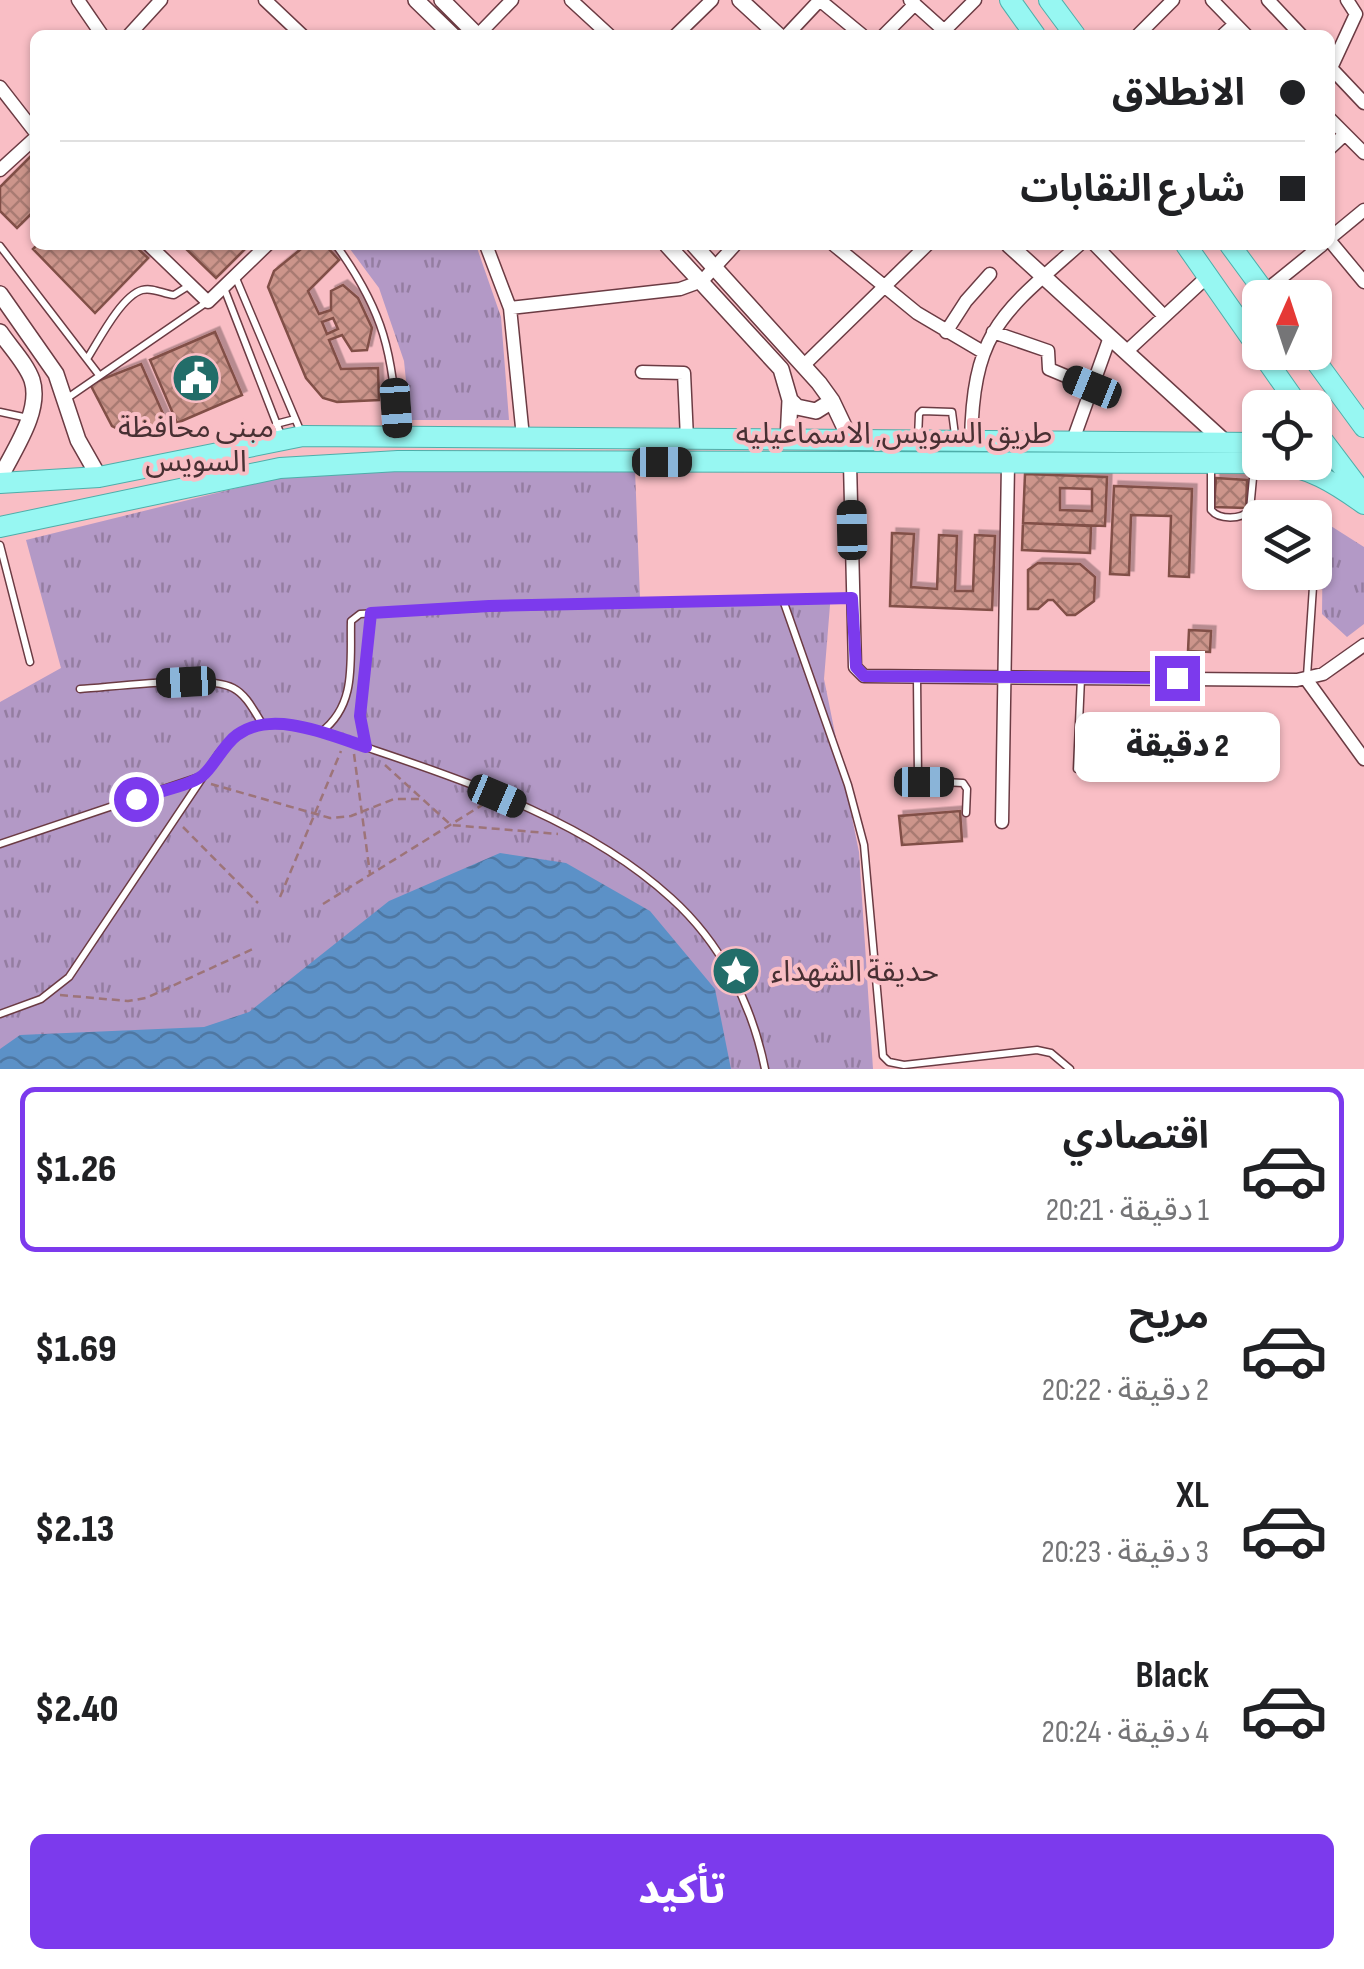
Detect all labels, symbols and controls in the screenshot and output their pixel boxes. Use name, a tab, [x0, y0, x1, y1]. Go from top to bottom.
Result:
text: الانطلاق	[1112, 71, 1245, 116]
text: شارع النقابات	[1020, 167, 1245, 212]
north arrow	[1242, 280, 1332, 370]
map controls	[1242, 280, 1332, 590]
public building icon: مبنى محافظة السويس	[170, 352, 222, 404]
car	[1059, 362, 1125, 412]
car	[379, 377, 413, 439]
button: locate	[1242, 390, 1332, 480]
place label: مبنى محافظة السويس	[118, 410, 274, 480]
street label: طريق السويس, الاسماعيليه	[736, 416, 1052, 452]
car	[632, 447, 692, 477]
car	[836, 500, 868, 560]
button: layers	[1242, 500, 1332, 590]
route end	[1155, 656, 1200, 701]
car	[155, 665, 217, 699]
callout: 2 دقيقة	[1074, 713, 1280, 783]
text: 2 دقيقة	[1126, 727, 1229, 766]
car	[894, 767, 954, 797]
car	[464, 770, 530, 822]
route start	[114, 777, 159, 822]
place icon: حديقة الشهداء	[710, 945, 762, 997]
place label: حديقة الشهداء	[771, 954, 939, 990]
text: اقتصادي	[1063, 1114, 1209, 1159]
icon: car	[1239, 1125, 1329, 1215]
text: $1.26	[35, 1147, 117, 1192]
text: 1 دقيقة · 20:21	[1046, 1191, 1209, 1230]
text: مريح	[1129, 1294, 1209, 1339]
icon: car	[1239, 1305, 1329, 1395]
text: $1.69	[35, 1327, 117, 1372]
text: 2 دقيقة · 20:22	[1042, 1371, 1209, 1410]
text: XL	[1176, 1473, 1209, 1518]
icon: car	[1239, 1485, 1329, 1575]
text: $2.13	[35, 1507, 114, 1552]
text: 3 دقيقة · 20:23	[1041, 1533, 1209, 1572]
text: Black	[1136, 1653, 1209, 1698]
icon: car	[1239, 1665, 1329, 1755]
text: $2.40	[35, 1687, 118, 1732]
text: 4 دقيقة · 20:24	[1042, 1713, 1209, 1752]
button: تأكيد	[30, 1834, 1334, 1949]

